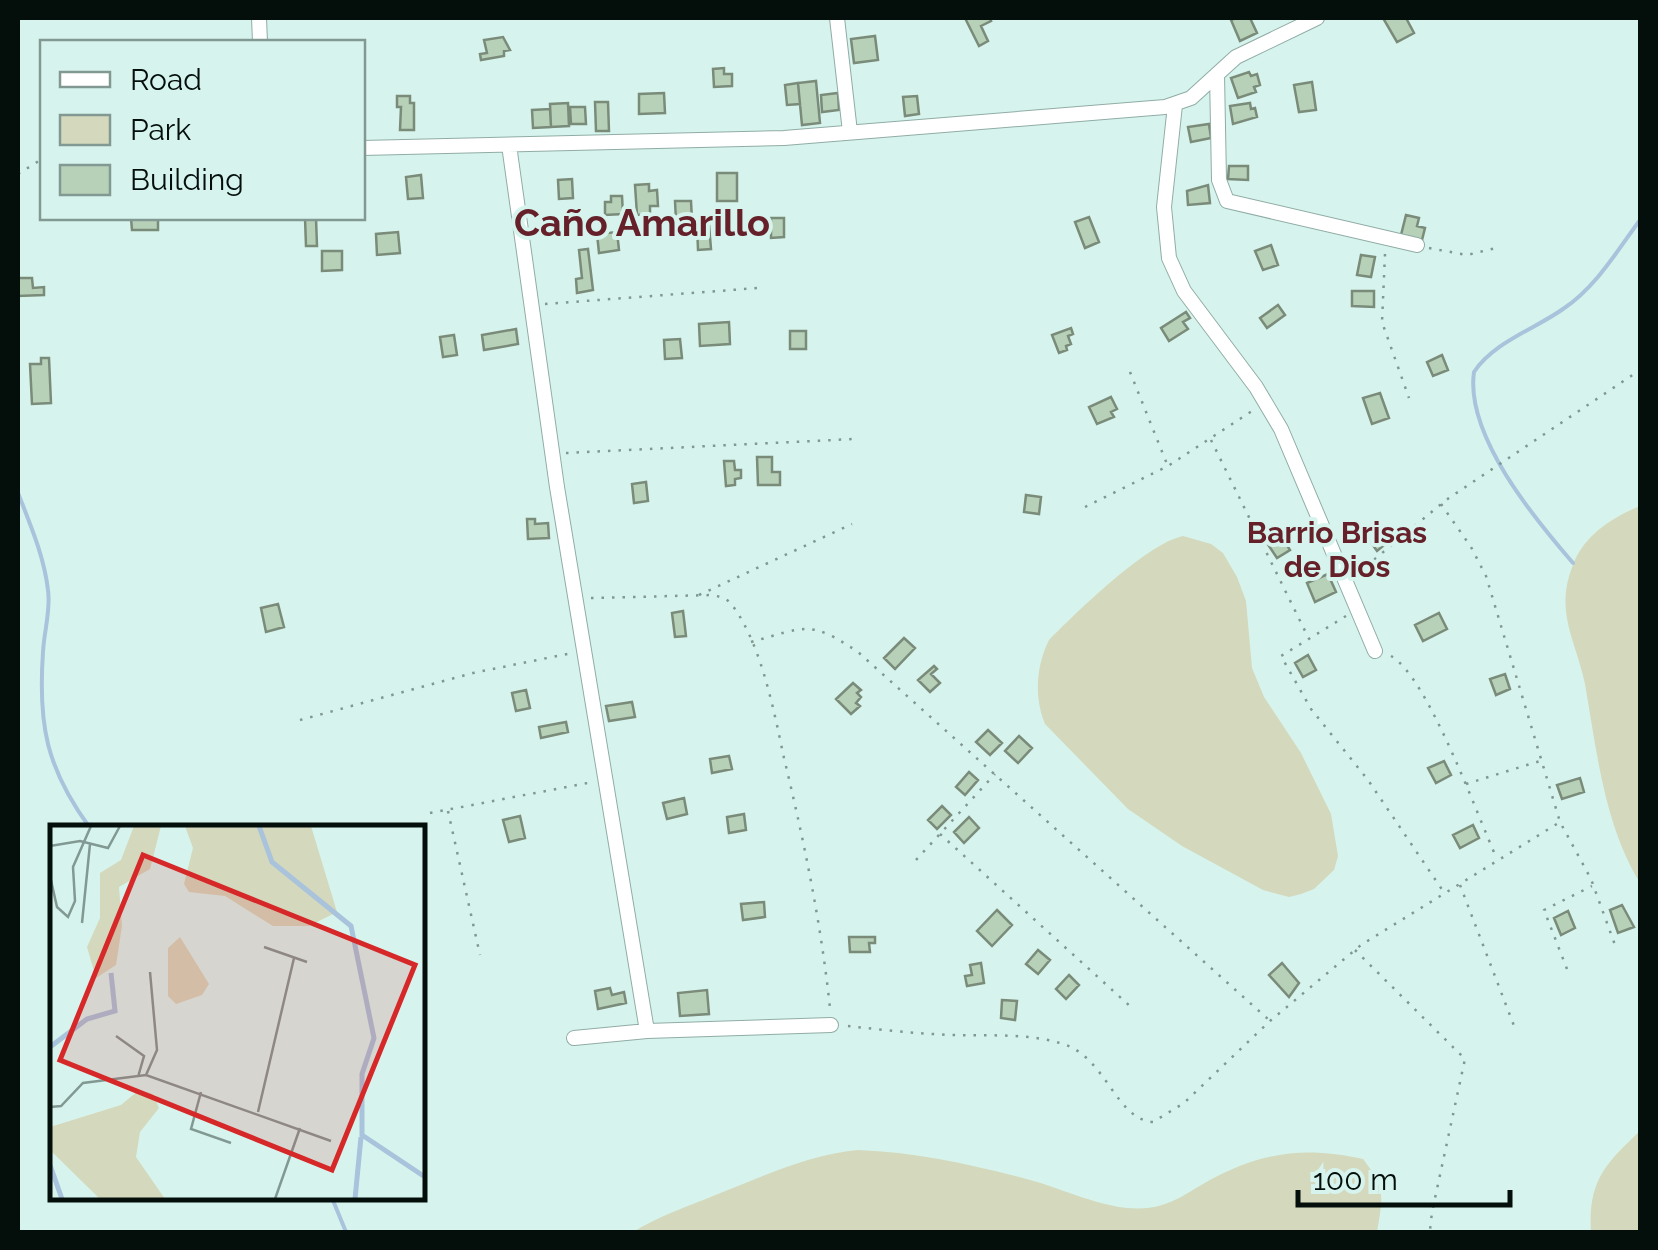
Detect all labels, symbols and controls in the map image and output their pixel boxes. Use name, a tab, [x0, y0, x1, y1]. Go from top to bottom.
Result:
legend	[40, 40, 365, 220]
text: Road	[130, 62, 202, 97]
text: Park	[130, 112, 191, 147]
text: Building	[130, 162, 244, 197]
district label: Caño Amarillo	[514, 200, 770, 245]
district label: Barrio Brisas de Dios	[1247, 515, 1427, 584]
inset map	[50, 825, 425, 1200]
scale bar	[1298, 1145, 1510, 1207]
text: 100 m	[1313, 1162, 1398, 1197]

